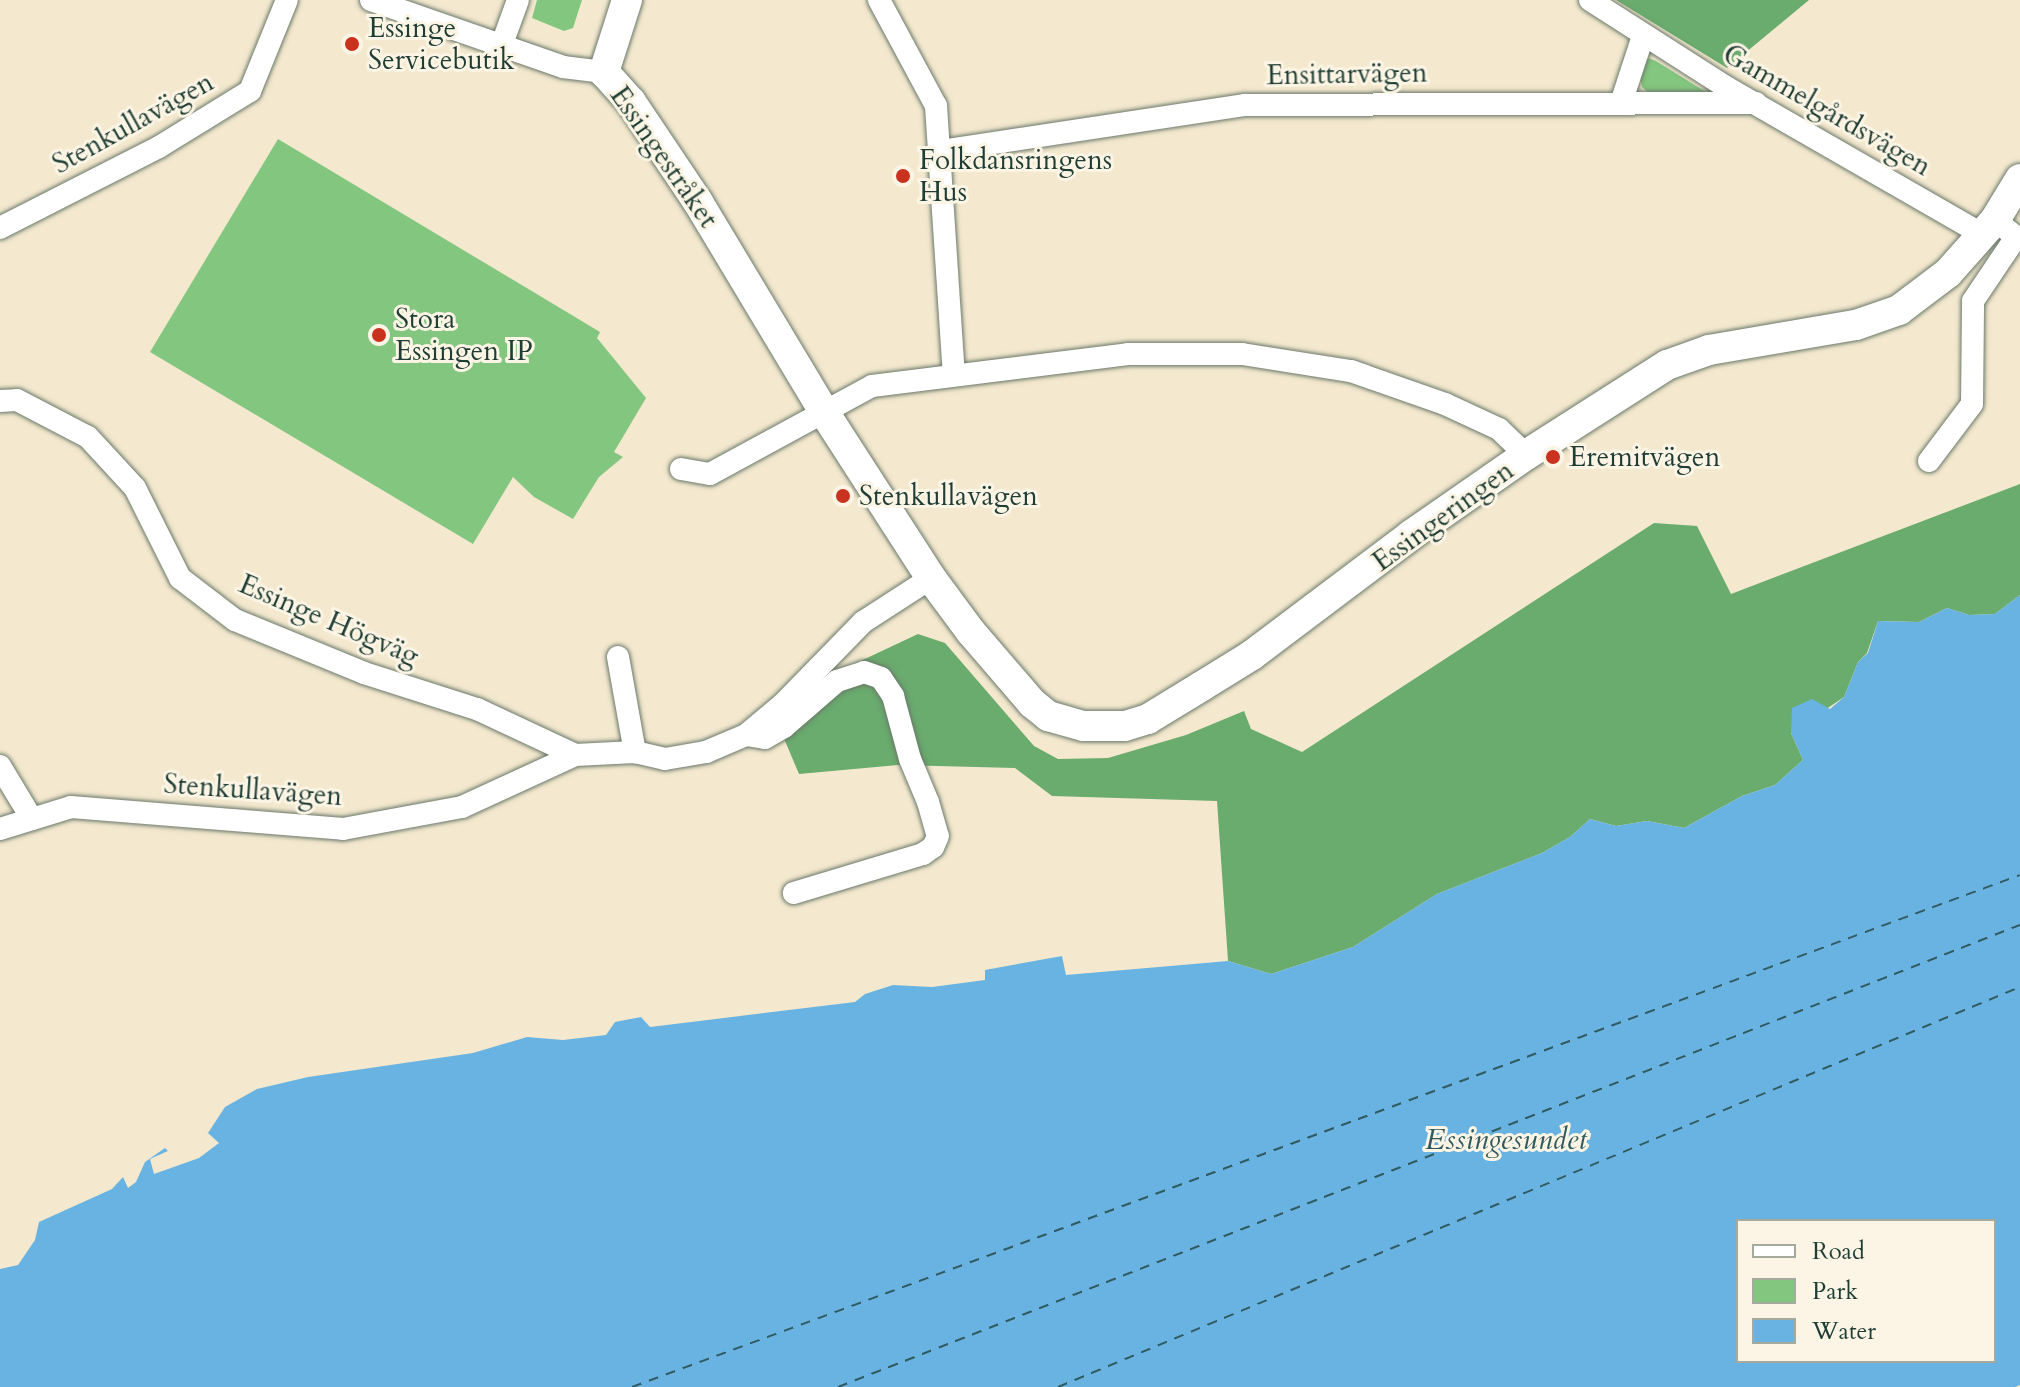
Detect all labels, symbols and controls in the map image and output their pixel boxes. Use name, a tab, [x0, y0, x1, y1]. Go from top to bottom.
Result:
place label: Essinge Servicebutik	[368, 11, 515, 77]
marker: Essinge Servicebutik	[343, 35, 361, 53]
street label: Gammelgårdsvägen	[1717, 37, 1937, 183]
street label: Ensittarvägen	[1266, 56, 1428, 92]
street label: Stenkullavägen	[47, 65, 219, 181]
street label: Essingestråket	[603, 80, 725, 234]
place label: Folkdansringens Hus	[919, 143, 1112, 209]
marker: Folkdansringens Hus	[894, 167, 912, 185]
place label: Stora Essingen IP	[395, 302, 533, 368]
marker: Stora Essingen IP	[370, 326, 388, 344]
place label: Eremitvägen	[1569, 440, 1720, 474]
marker: Eremitvägen	[1544, 448, 1562, 466]
street label: Essingeringen	[1366, 453, 1520, 579]
place label: Stenkullavägen	[859, 479, 1038, 513]
marker: Stenkullavägen	[834, 487, 852, 505]
street label: Essinge Högväg	[234, 567, 424, 673]
street label: Stenkullavägen	[163, 767, 343, 813]
water label: Essingesundet	[1425, 1122, 1587, 1158]
legend	[1736, 1219, 1996, 1363]
text: Road	[1812, 1235, 1865, 1268]
text: Park	[1812, 1275, 1858, 1308]
text: Water	[1812, 1315, 1876, 1348]

